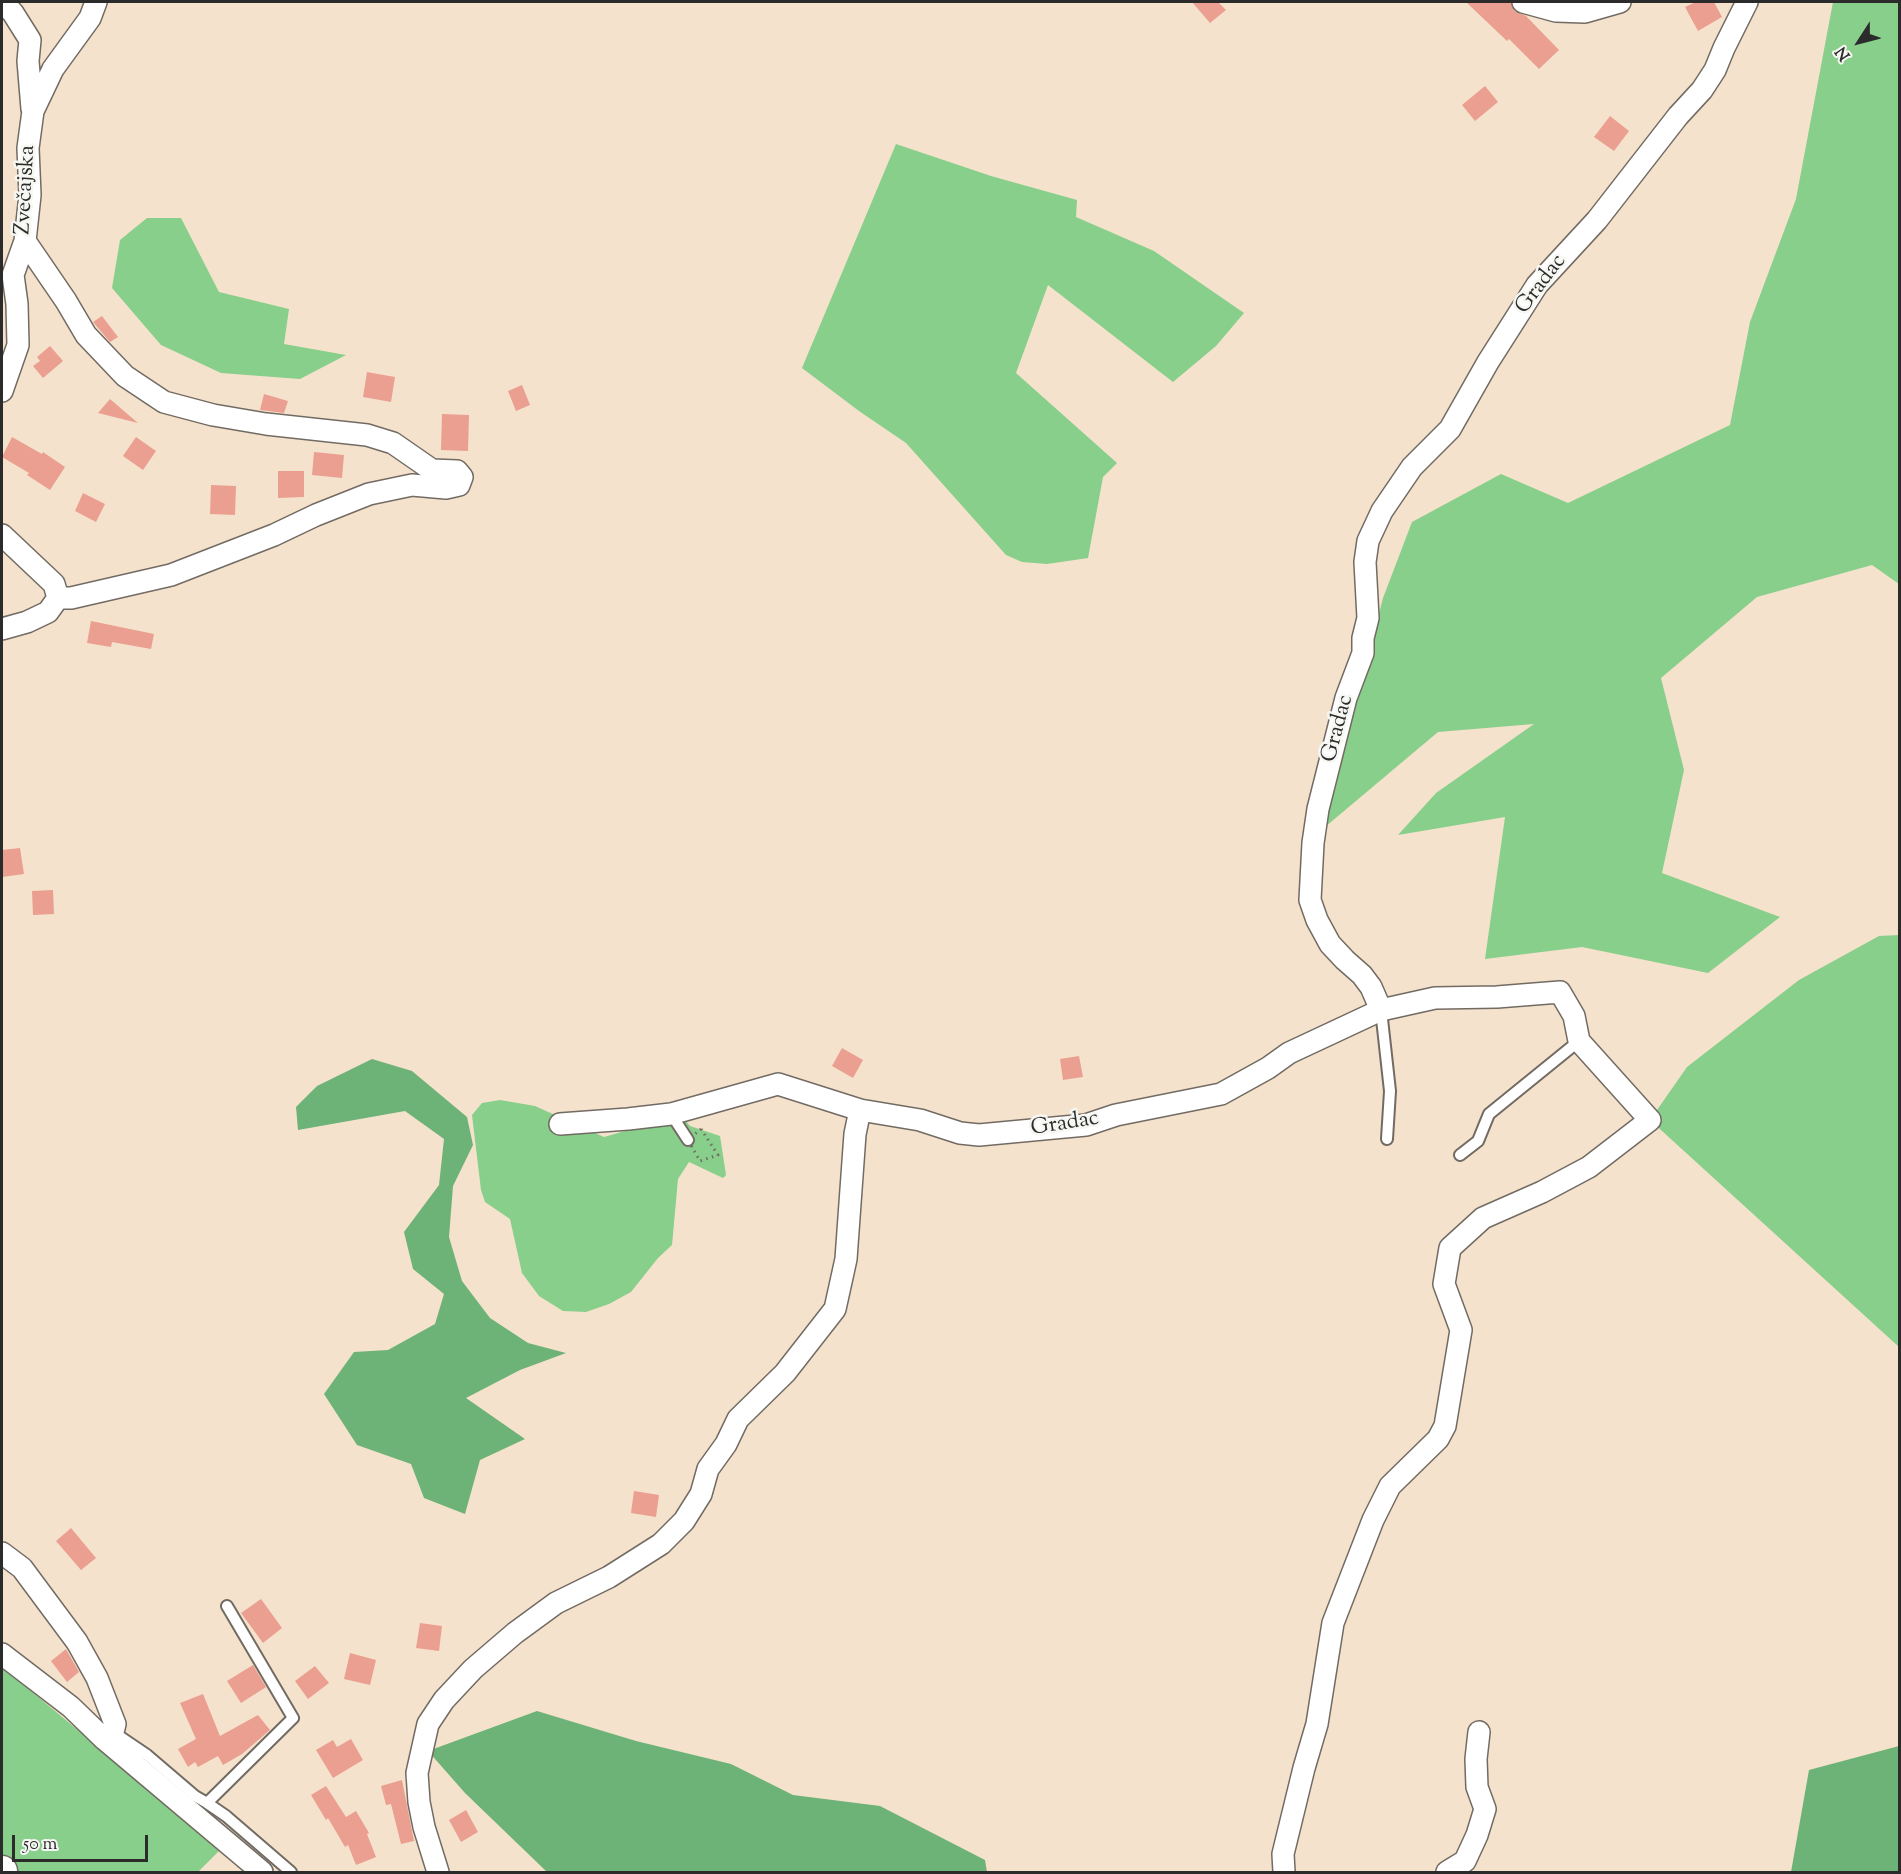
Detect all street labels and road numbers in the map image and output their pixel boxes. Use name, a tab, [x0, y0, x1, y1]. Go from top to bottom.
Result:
street label: Zvečajska	[11, 144, 43, 236]
street label: Gradac	[1511, 250, 1573, 320]
street label: Gradac	[1317, 693, 1361, 765]
street label: Gradac	[1029, 1107, 1101, 1143]

